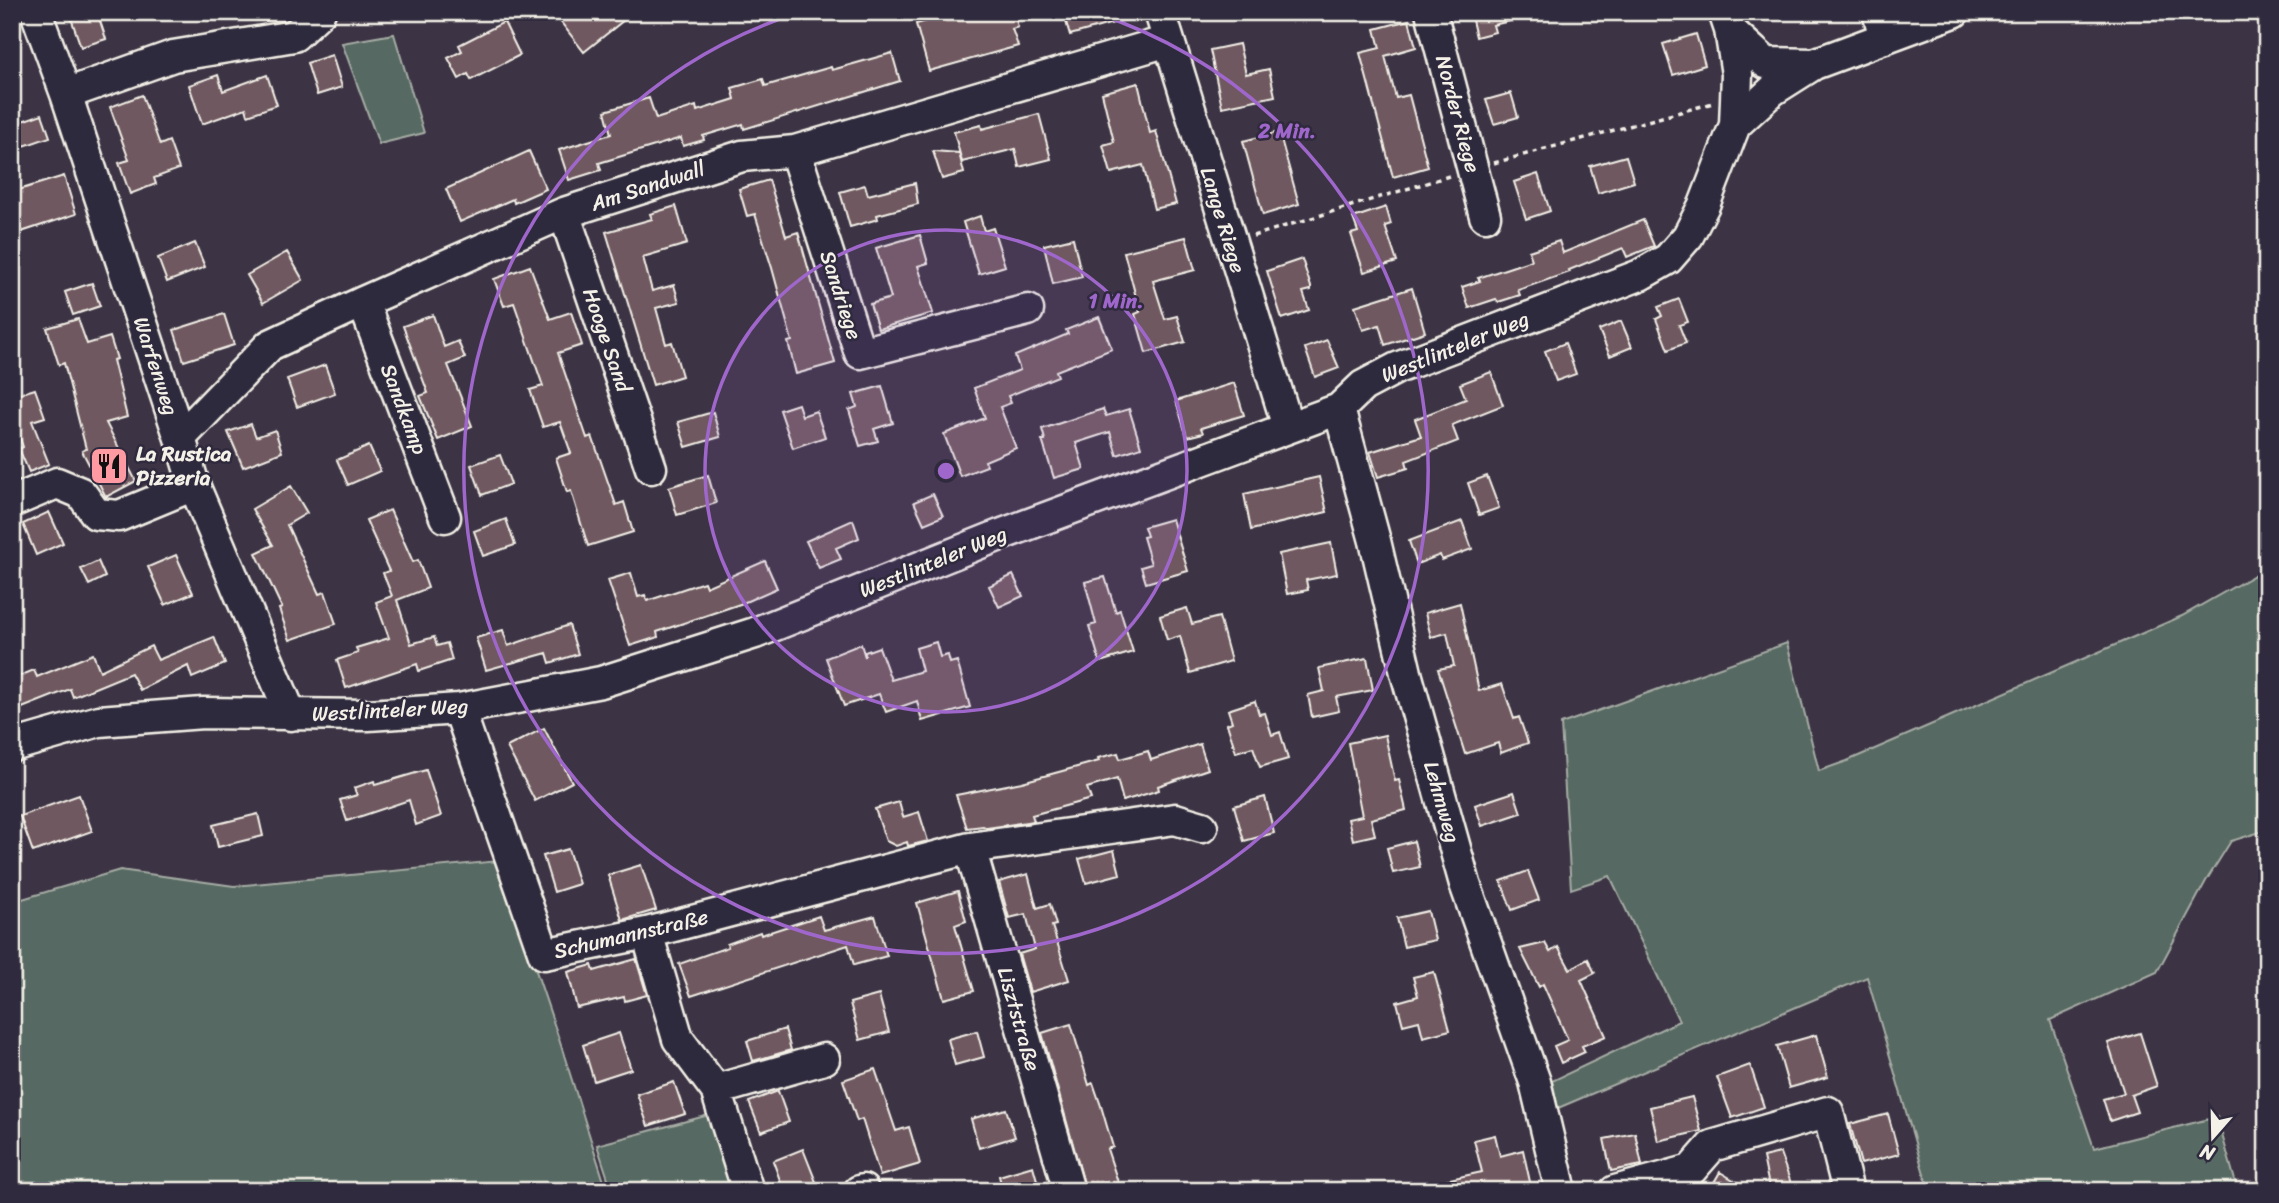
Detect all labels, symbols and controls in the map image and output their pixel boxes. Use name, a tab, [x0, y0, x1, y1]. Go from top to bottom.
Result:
street label: Norder Riege	[1424, 51, 1492, 177]
text: 2 Min.	[1257, 112, 1316, 150]
street label: Am Sandwall	[585, 149, 711, 223]
street label: Lange Riege	[1189, 162, 1257, 278]
street label: Sandriege	[809, 245, 873, 345]
text: 1 Min.	[1088, 282, 1144, 320]
street label: Hooge Sand	[571, 283, 643, 399]
street label: Westlinteler Weg	[1375, 300, 1535, 394]
street label: Warfenweg	[122, 312, 190, 421]
street label: Sandkamp	[369, 358, 439, 460]
place label: La Rustica Pizzeria	[136, 435, 232, 497]
restaurant icon: La Rustica Pizzeria	[88, 445, 130, 487]
centre of rings	[934, 459, 958, 483]
street label: Westlinteler Weg	[853, 515, 1013, 609]
street label: Westlinteler Weg	[311, 687, 470, 733]
street label: Lehmweg	[1412, 757, 1472, 848]
street label: Schumannstraße	[550, 898, 712, 970]
street label: Lisztstraße	[986, 962, 1052, 1076]
north arrow	[2178, 1102, 2248, 1172]
text: N	[2195, 1134, 2220, 1171]

